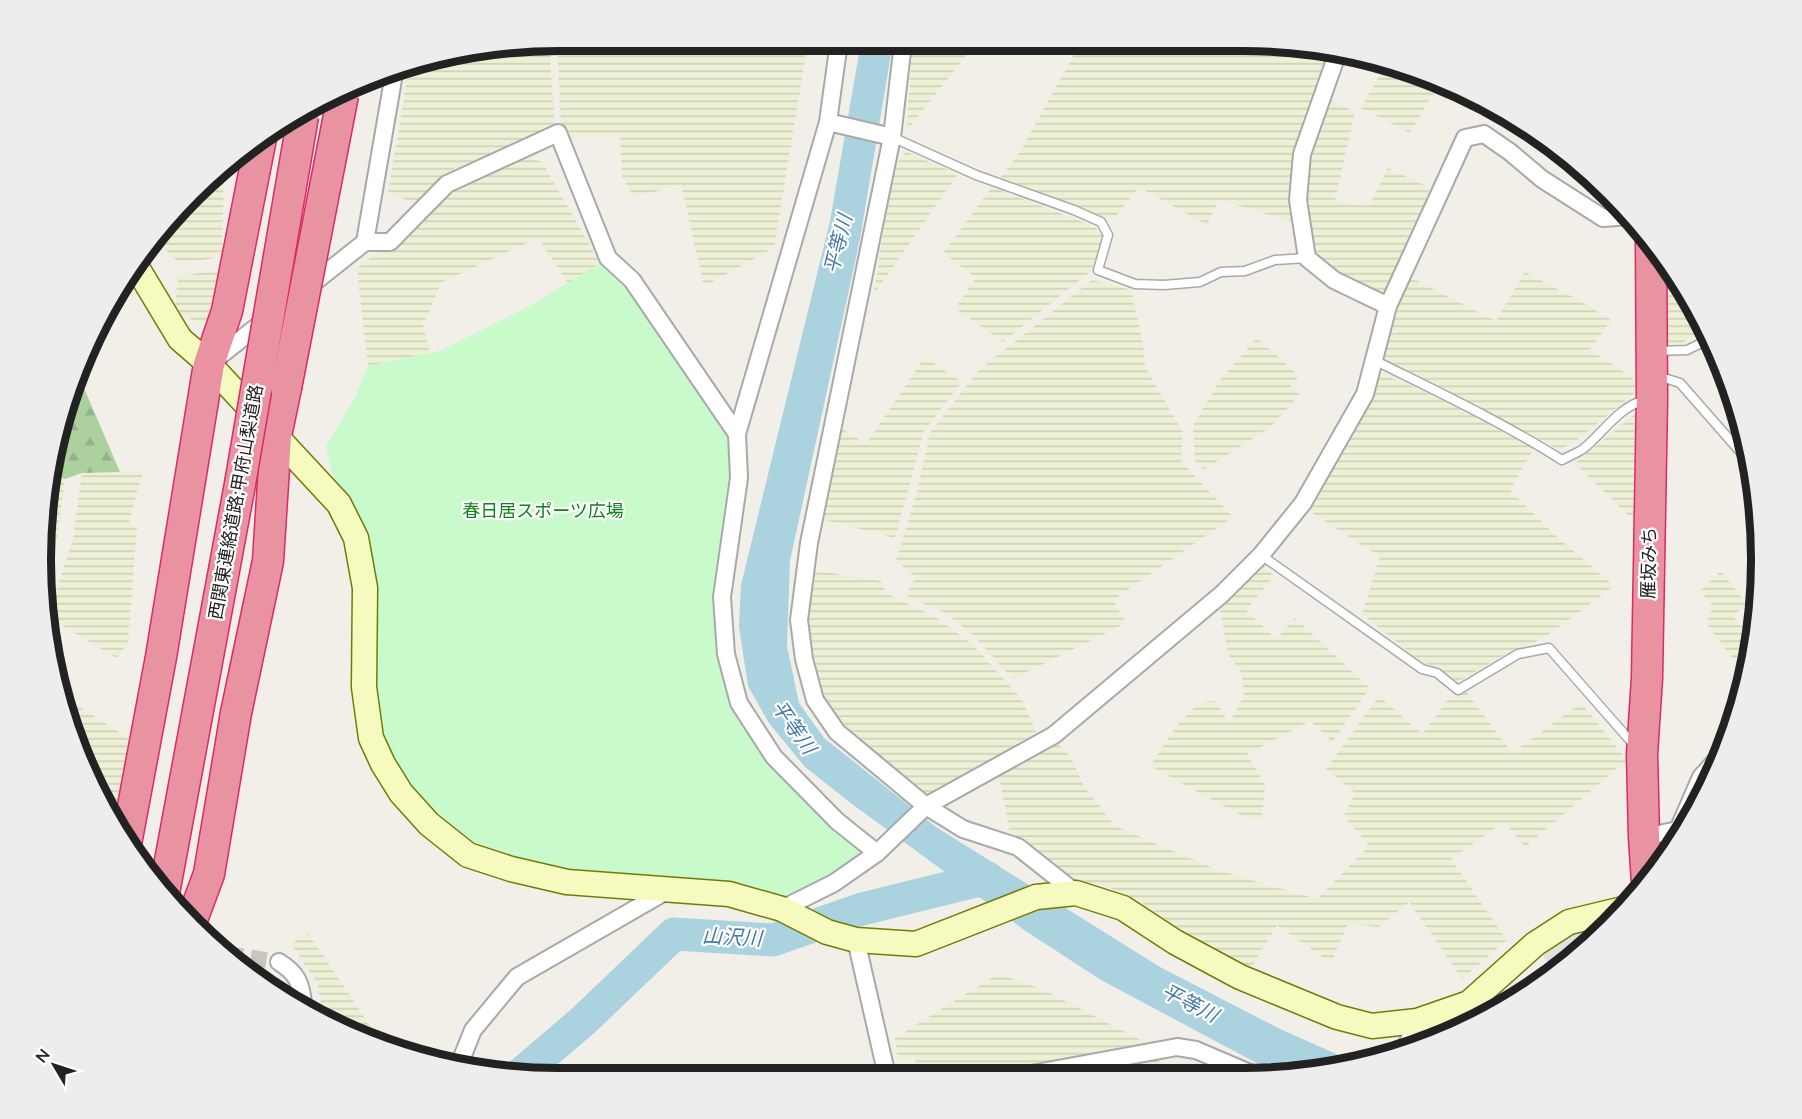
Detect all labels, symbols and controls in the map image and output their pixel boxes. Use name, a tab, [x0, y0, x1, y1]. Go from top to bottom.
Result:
water label: 平等川	[818, 210, 859, 276]
street label: 西関東連絡道路;甲府山梨道路	[204, 383, 268, 621]
park label: 春日居スポーツ広場	[462, 499, 624, 523]
street label: 雁坂みち	[1636, 527, 1662, 599]
water label: 平等川	[765, 695, 823, 761]
water label: 山沢川	[701, 922, 765, 953]
water label: 平等川	[1157, 978, 1224, 1030]
north arrow	[24, 1035, 84, 1095]
text: N	[31, 1045, 55, 1068]

